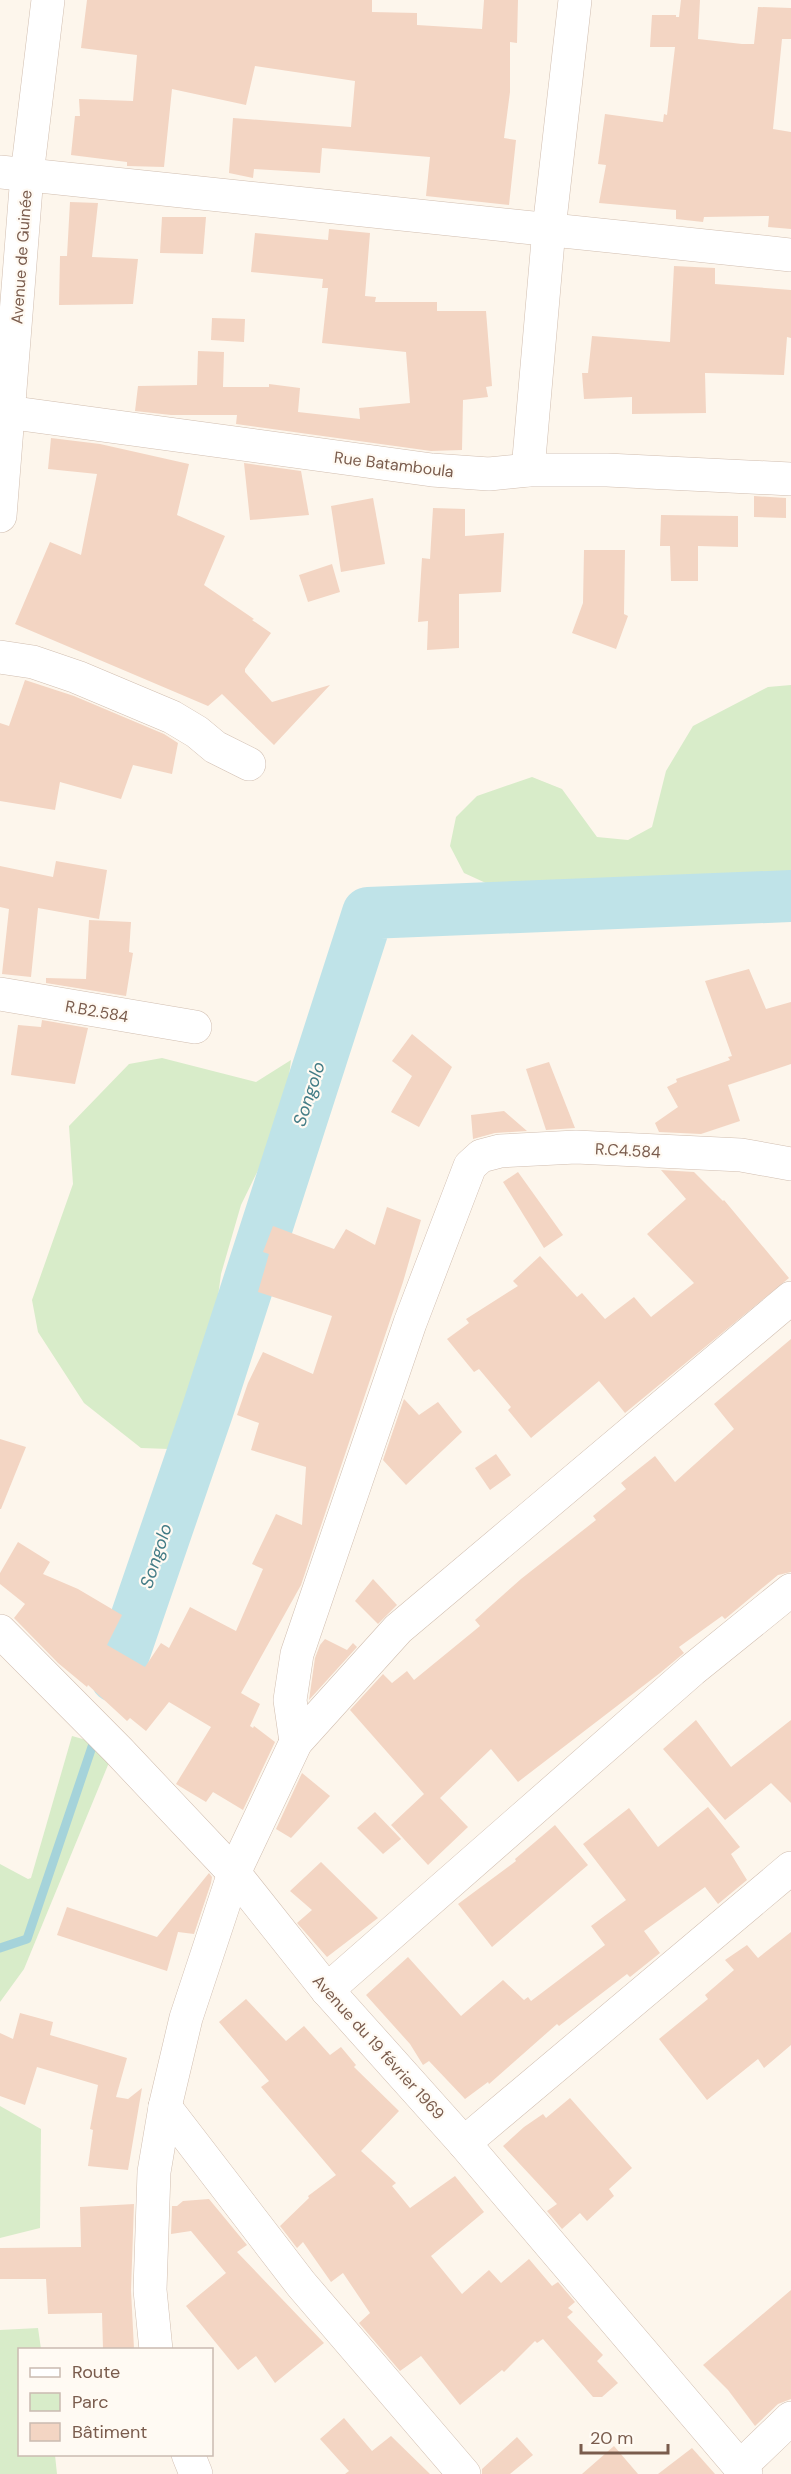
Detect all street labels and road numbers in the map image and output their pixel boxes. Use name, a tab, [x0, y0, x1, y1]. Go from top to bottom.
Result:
street label: Avenue de Guinée	[6, 189, 37, 325]
street label: Rue Batamboula	[333, 447, 455, 482]
street label: R.B2.584	[64, 996, 130, 1027]
street label: R.C4.584	[595, 1138, 662, 1163]
street label: Avenue du 19 février 1969	[308, 1971, 449, 2124]

